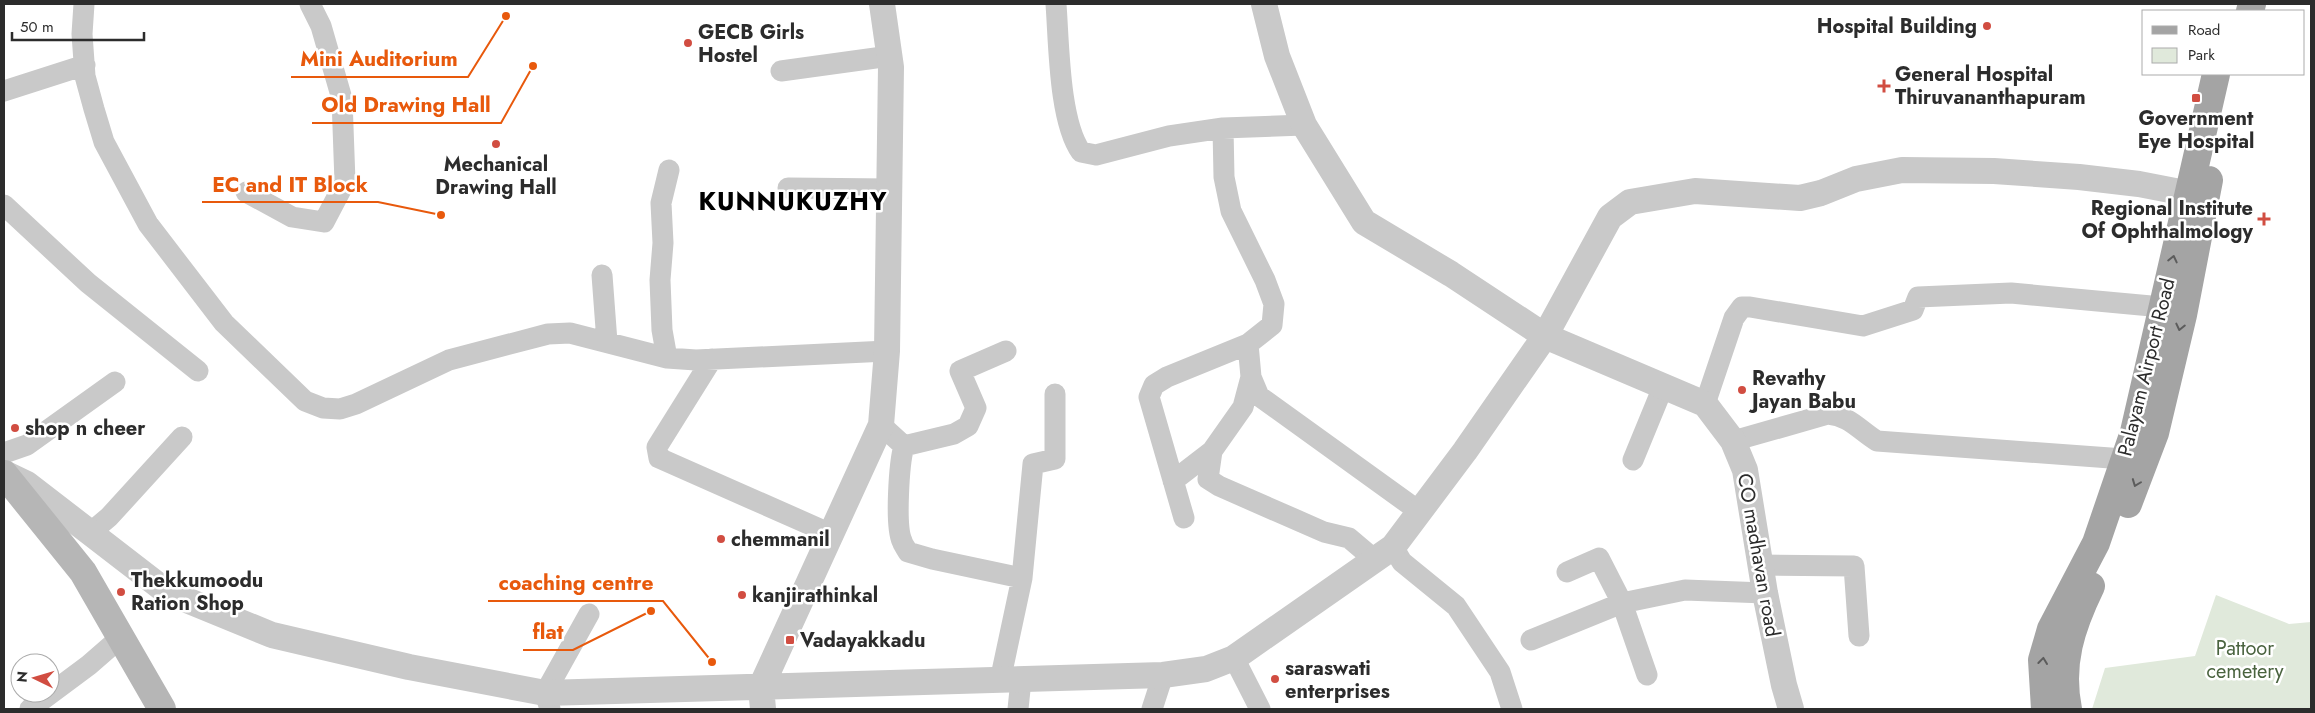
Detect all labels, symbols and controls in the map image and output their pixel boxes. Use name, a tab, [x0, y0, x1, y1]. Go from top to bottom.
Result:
scale bar	[12, 10, 145, 42]
legend	[2142, 10, 2305, 75]
place label: Hospital Building	[1817, 12, 1977, 41]
text: 50 m	[20, 16, 54, 38]
place label: GECB Girls Hostel	[698, 18, 804, 70]
text: Road	[2188, 19, 2220, 41]
marker: Hospital Building	[1981, 20, 1993, 32]
marker: GECB Girls Hostel	[682, 37, 694, 49]
callout: Mini Auditorium	[291, 41, 468, 77]
text: Mini Auditorium	[300, 44, 458, 74]
text: Park	[2188, 44, 2215, 66]
place label: General Hospital Thiruvananthapuram	[1895, 60, 2086, 112]
marker: General Hospital Thiruvananthapuram	[1877, 79, 1891, 93]
callout: Old Drawing Hall	[312, 87, 501, 123]
text: Old Drawing Hall	[321, 90, 491, 120]
marker: Government Eye Hospital	[2190, 92, 2202, 104]
place label: Government Eye Hospital	[2138, 104, 2254, 156]
marker: Mechanical Drawing Hall	[490, 138, 502, 150]
place label: Mechanical Drawing Hall	[435, 150, 557, 202]
callout: EC and IT Block	[202, 166, 378, 202]
text: EC and IT Block	[212, 170, 368, 200]
district label: KUNNUKUZHY	[699, 183, 887, 219]
place label: Regional Institute Of Ophthalmology	[2082, 194, 2254, 246]
marker: Regional Institute Of Ophthalmology	[2257, 212, 2271, 226]
one-way arrow	[2167, 254, 2178, 263]
street label: Palayam Airport Road	[2110, 275, 2183, 459]
one-way arrow	[2175, 322, 2186, 331]
place label: Revathy Jayan Babu	[1748, 364, 1856, 416]
marker: Revathy Jayan Babu	[1736, 384, 1748, 396]
place label: shop n cheer	[25, 414, 146, 443]
marker: shop n cheer	[9, 422, 21, 434]
street label: CO madhavan road	[1730, 471, 1787, 639]
one-way arrow	[2132, 478, 2142, 487]
place label: chemmanil	[731, 525, 830, 554]
marker: chemmanil	[715, 533, 727, 545]
callout: coaching centre	[488, 565, 663, 601]
place label: Thekkumoodu Ration Shop	[131, 566, 263, 618]
text: coaching centre	[499, 568, 653, 598]
place label: kanjirathinkal	[752, 581, 878, 610]
marker: Thekkumoodu Ration Shop	[115, 586, 127, 598]
marker: kanjirathinkal	[736, 589, 748, 601]
callout: flat	[523, 614, 573, 650]
text: flat	[533, 617, 564, 647]
place label: Vadayakkadu	[799, 626, 925, 655]
marker: Vadayakkadu	[784, 634, 796, 646]
park label: Pattoor cemetery	[2206, 634, 2284, 686]
north arrow	[10, 653, 60, 703]
place label: saraswati enterprises	[1285, 654, 1390, 706]
one-way arrow	[2038, 656, 2048, 665]
text: N	[12, 670, 32, 683]
marker: saraswati enterprises	[1269, 673, 1281, 685]

